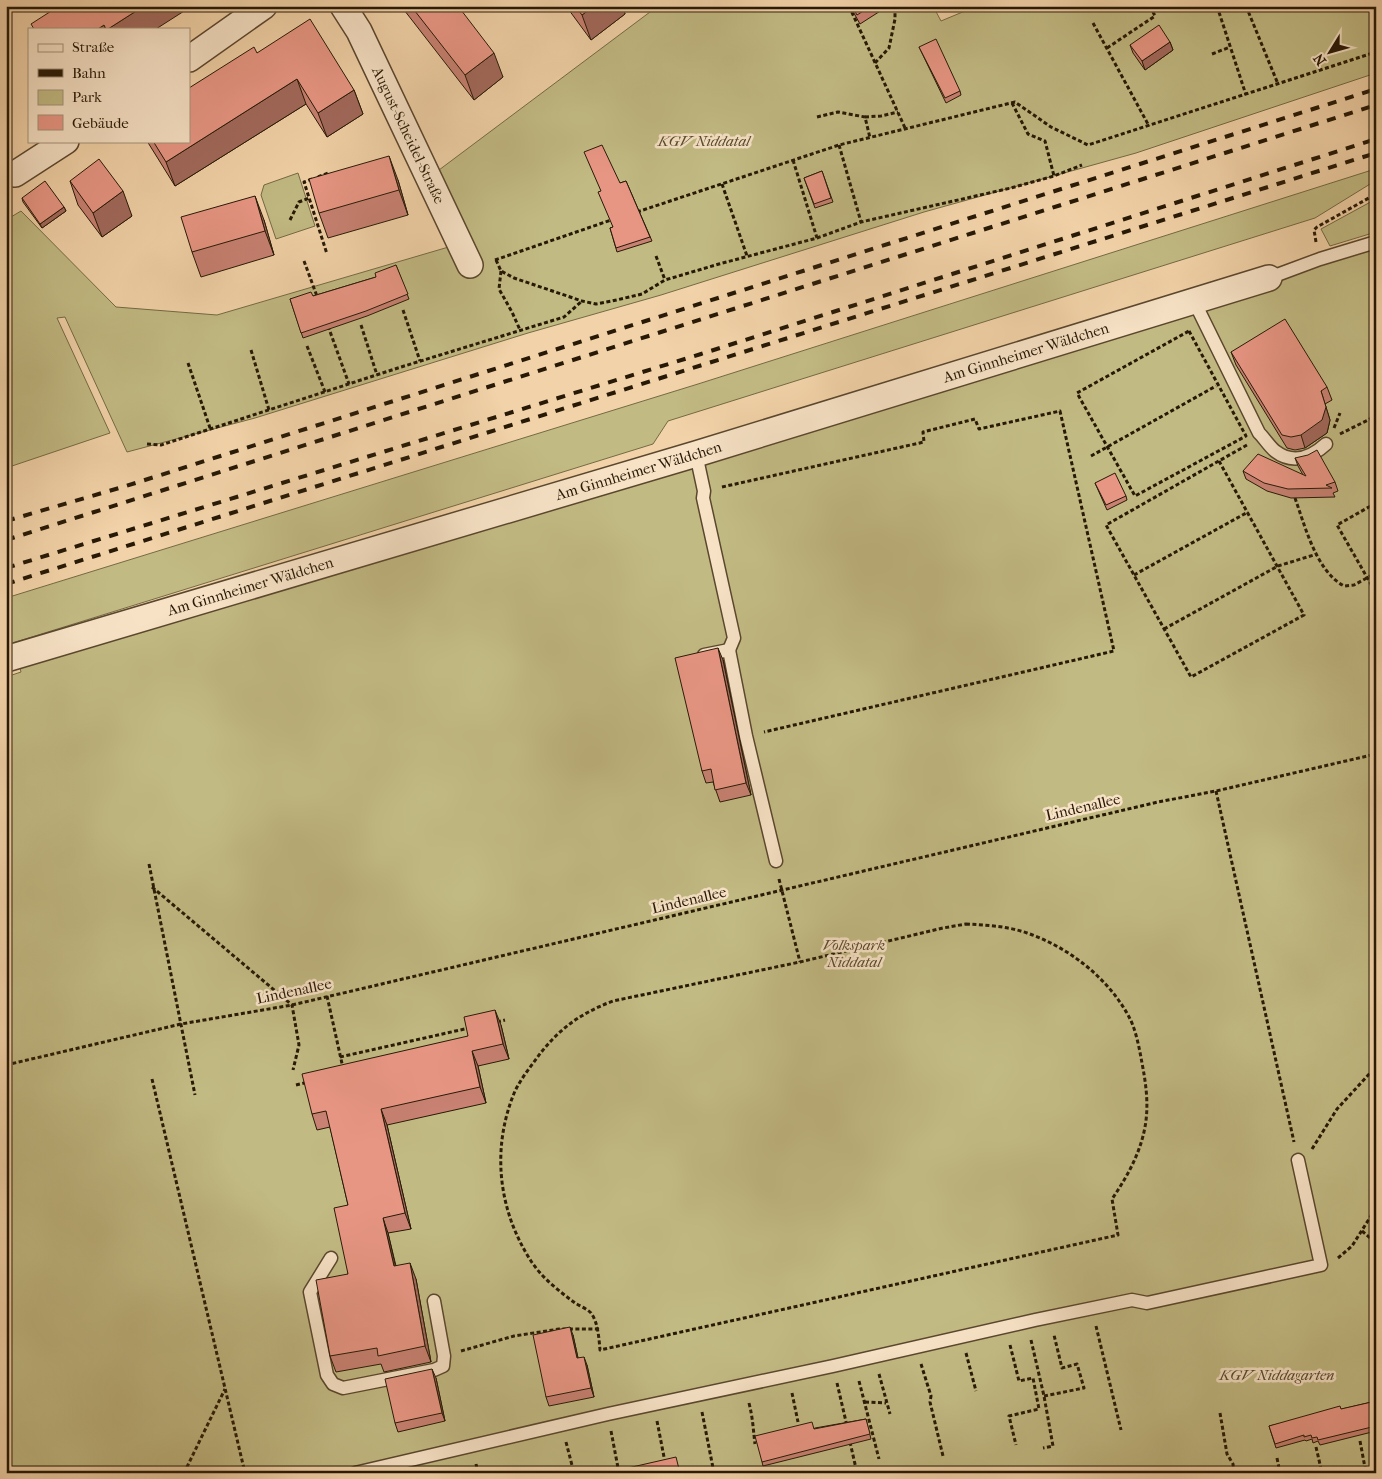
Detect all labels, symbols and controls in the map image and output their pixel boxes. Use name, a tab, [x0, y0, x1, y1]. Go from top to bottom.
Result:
legend	[28, 28, 190, 142]
north arrow	[1304, 28, 1354, 78]
text: Straße	[72, 38, 115, 56]
text: N	[1310, 50, 1330, 69]
street label: August-Scheidel-Straße	[368, 63, 449, 207]
text: Bahn	[72, 64, 106, 82]
text: Park	[72, 88, 102, 106]
text: Gebäude	[72, 114, 129, 132]
park label: KGV Niddatal	[657, 132, 752, 150]
street label: Am Ginnheimer Wäldchen	[940, 319, 1111, 387]
street label: Am Ginnheimer Wäldchen	[553, 438, 724, 504]
street label: Am Ginnheimer Wäldchen	[164, 553, 336, 620]
street label: Lindenallee	[1044, 790, 1123, 824]
street label: Lindenallee	[650, 883, 729, 917]
park label: Volkspark Niddatal	[823, 936, 885, 971]
street label: Lindenallee	[255, 974, 334, 1008]
park label: KGV Niddagarten	[1218, 1366, 1335, 1384]

